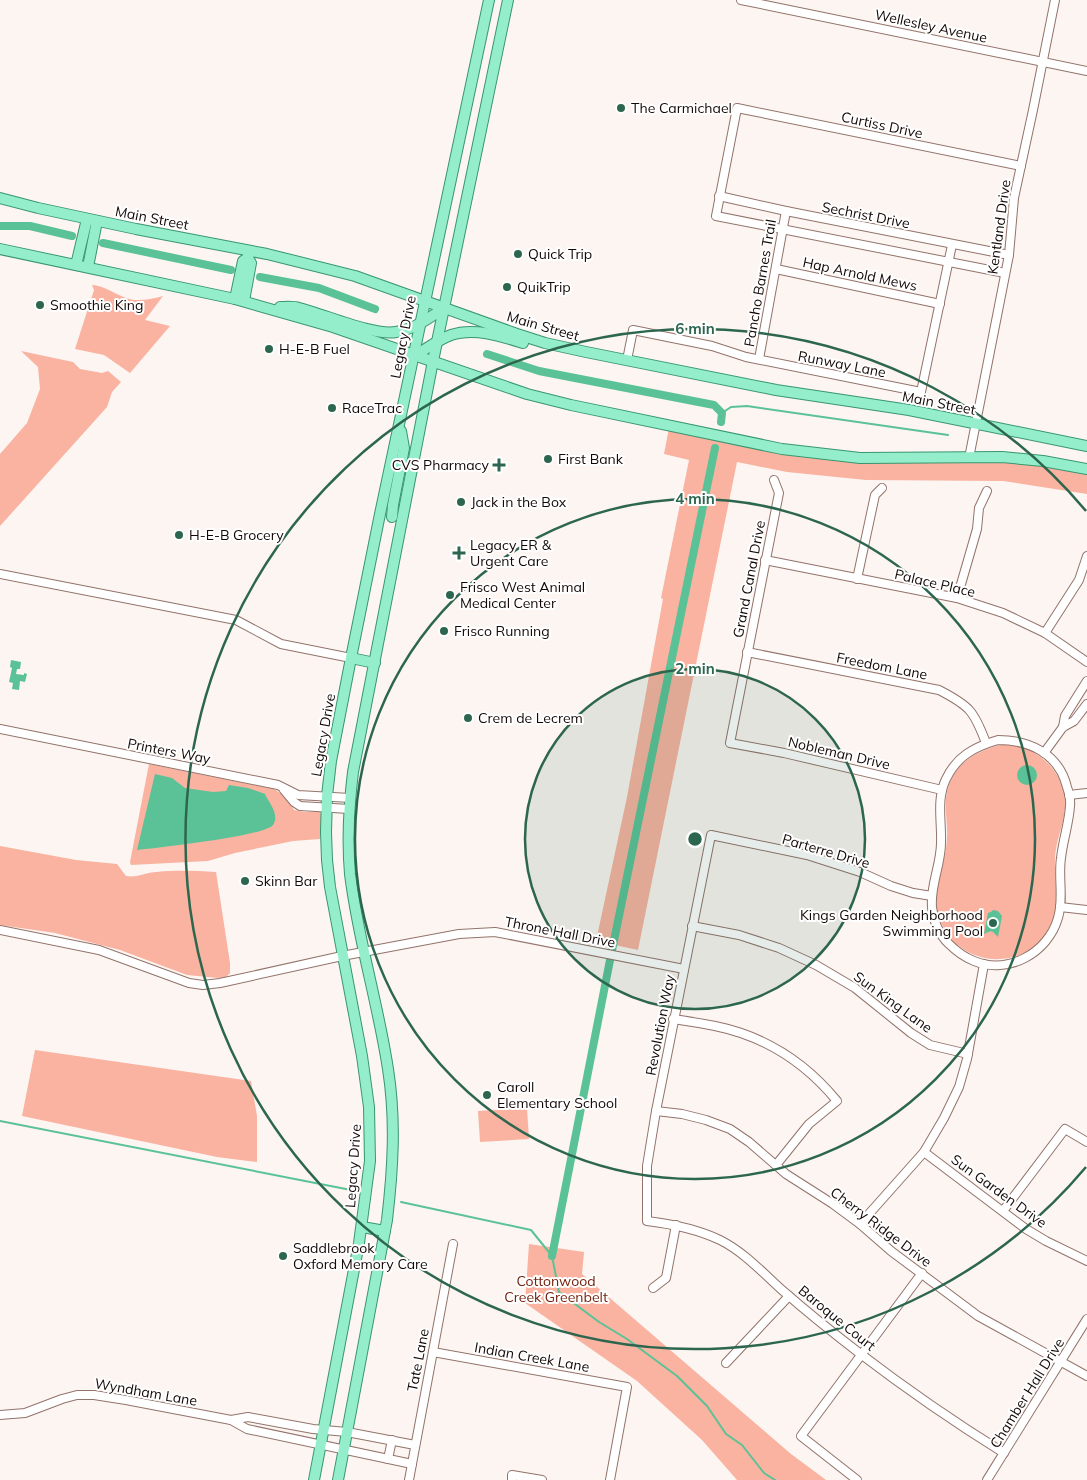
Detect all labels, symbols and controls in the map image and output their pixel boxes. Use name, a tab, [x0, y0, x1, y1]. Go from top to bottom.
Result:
street label: Wellesley Avenue	[873, 5, 989, 47]
place label: The Carmichael	[631, 99, 732, 117]
marker: The Carmichael	[615, 102, 627, 114]
street label: Curtiss Drive	[840, 108, 924, 142]
street label: Kentland Drive	[983, 179, 1015, 275]
street label: Sechrist Drive	[821, 198, 911, 232]
street label: Main Street	[114, 202, 190, 234]
street label: Pancho Barnes Trail	[740, 218, 780, 348]
place label: Quick Trip	[528, 245, 592, 263]
marker: Quick Trip	[512, 248, 524, 260]
street label: Hap Arnold Mews	[801, 253, 919, 295]
place label: QuikTrip	[517, 278, 571, 296]
marker: QuikTrip	[501, 281, 513, 293]
street label: Legacy Drive	[386, 294, 420, 380]
place label: Smoothie King	[50, 296, 144, 314]
marker: Smoothie King	[34, 299, 46, 311]
street label: Main Street	[505, 307, 581, 345]
text: 6 min	[675, 319, 715, 338]
place label: H-E-B Fuel	[279, 340, 350, 358]
marker: H-E-B Fuel	[263, 343, 275, 355]
street label: Runway Lane	[797, 347, 887, 381]
street label: Main Street	[901, 387, 977, 419]
place label: RaceTrac	[342, 399, 402, 417]
marker: RaceTrac	[326, 402, 338, 414]
place label: First Bank	[558, 450, 624, 468]
marker: First Bank	[542, 453, 554, 465]
place label: CVS Pharmacy	[392, 456, 490, 474]
marker: CVS Pharmacy	[493, 459, 505, 471]
text: 4 min	[675, 489, 715, 508]
place label: Jack in the Box	[471, 493, 567, 511]
marker: Jack in the Box	[455, 496, 467, 508]
street label: Grand Canal Drive	[729, 519, 769, 639]
place label: H-E-B Grocery	[189, 526, 284, 544]
marker: H-E-B Grocery	[173, 529, 185, 541]
place label: Legacy ER & Urgent Care	[470, 536, 552, 570]
marker: Legacy ER & Urgent Care	[452, 546, 466, 560]
street label: Palace Place	[893, 565, 977, 601]
place label: Frisco West Animal Medical Center	[460, 578, 585, 612]
marker: Frisco West Animal Medical Center	[444, 589, 456, 601]
place label: Frisco Running	[454, 622, 550, 640]
marker: Frisco Running	[438, 625, 450, 637]
street label: Freedom Lane	[835, 648, 929, 684]
text: 2 min	[675, 659, 715, 678]
street label: Legacy Drive	[307, 692, 339, 778]
place label: Crem de Lecrem	[478, 709, 583, 727]
marker: Crem de Lecrem	[462, 712, 474, 724]
street label: Nobleman Drive	[786, 733, 892, 773]
street label: Printers Way	[126, 734, 213, 768]
centre of rings	[686, 830, 704, 848]
street label: Parterre Drive	[780, 830, 872, 872]
place label: Skinn Bar	[255, 872, 318, 890]
marker: Skinn Bar	[239, 875, 251, 887]
place label: Kings Garden Neighborhood Swimming Pool	[800, 906, 983, 940]
street label: Throne Hall Drive	[503, 912, 617, 952]
marker: Kings Garden Neighborhood Swimming Pool	[987, 917, 999, 929]
street label: Sun King Lane	[850, 967, 936, 1037]
street label: Revolution Way	[641, 972, 679, 1077]
place label: Caroll Elementary School	[497, 1078, 617, 1112]
marker: Caroll Elementary School	[481, 1089, 493, 1101]
street label: Legacy Drive	[341, 1124, 365, 1208]
street label: Sun Garden Drive	[948, 1150, 1050, 1232]
street label: Cherry Ridge Drive	[827, 1183, 935, 1271]
place label: Saddlebrook Oxford Memory Care	[293, 1239, 428, 1273]
marker: Saddlebrook Oxford Memory Care	[277, 1250, 289, 1262]
park label: Cottonwood Creek Greenbelt	[504, 1272, 608, 1306]
street label: Baroque Court	[795, 1281, 879, 1355]
street label: Tate Lane	[403, 1327, 433, 1393]
street label: Chamber Hall Drive	[986, 1335, 1068, 1451]
street label: Indian Creek Lane	[473, 1338, 591, 1376]
street label: Wyndham Lane	[93, 1374, 199, 1410]

